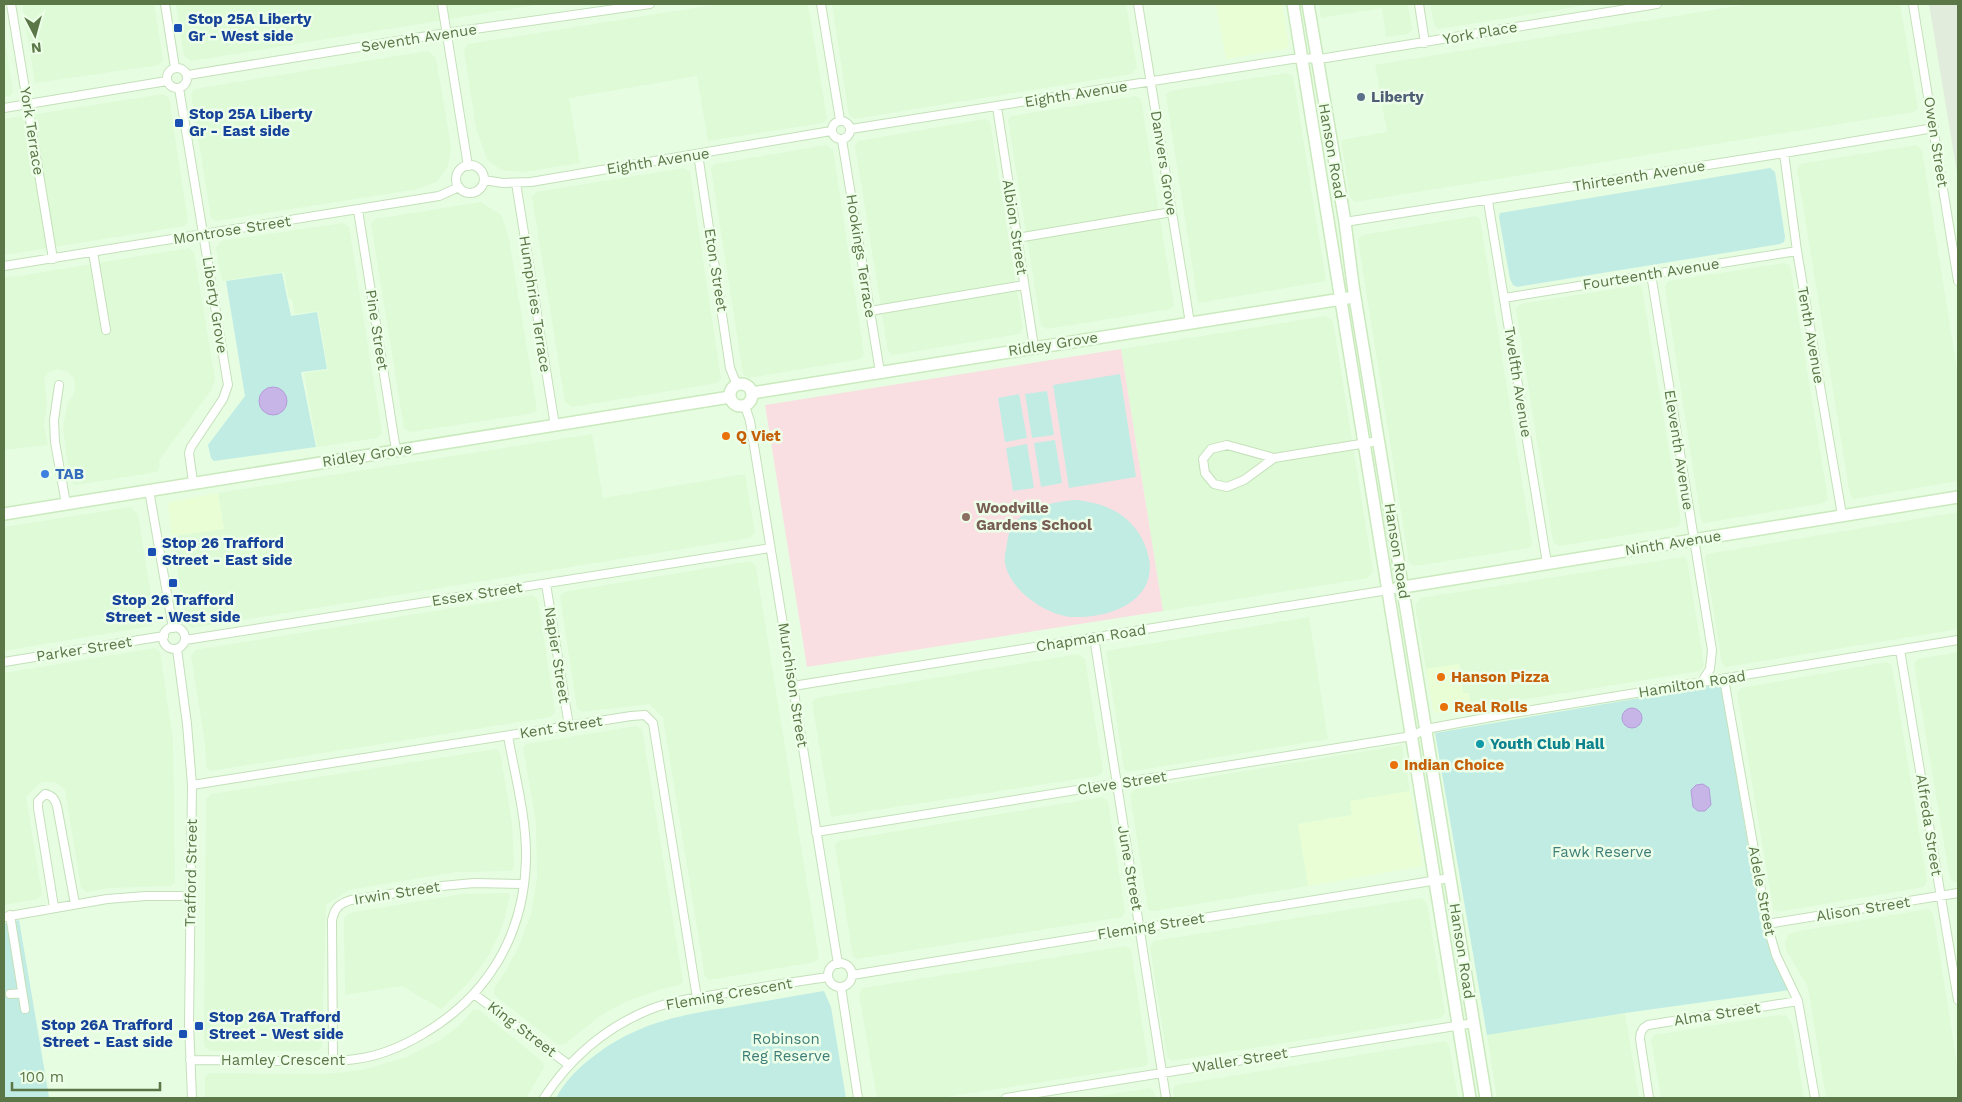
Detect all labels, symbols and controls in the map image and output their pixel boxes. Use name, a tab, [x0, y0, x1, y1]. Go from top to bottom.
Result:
north arrow	[10, 10, 60, 60]
place label: Stop 25A Liberty Gr - West side	[188, 10, 312, 45]
street label: York Place	[1441, 18, 1519, 48]
street label: Seventh Avenue	[360, 20, 478, 56]
marker: Stop 25A Liberty Gr - West side	[172, 22, 184, 34]
text: N	[30, 39, 42, 56]
street label: Eighth Avenue	[1023, 77, 1129, 111]
street label: York Terrace	[16, 86, 48, 176]
place label: Liberty	[1371, 88, 1424, 106]
marker: Liberty	[1355, 91, 1367, 103]
street label: Owen Street	[1920, 95, 1952, 189]
street label: Hanson Road	[1315, 102, 1349, 200]
place label: Stop 25A Liberty Gr - East side	[189, 105, 313, 140]
street label: Danvers Grove	[1147, 109, 1181, 217]
marker: Stop 25A Liberty Gr - East side	[173, 117, 185, 129]
street label: Eighth Avenue	[605, 144, 711, 178]
street label: Thirteenth Avenue	[1572, 157, 1706, 195]
street label: Albion Street	[999, 178, 1032, 277]
street label: Hookings Terrace	[842, 193, 880, 319]
street label: Montrose Street	[172, 212, 293, 248]
street label: Eton Street	[701, 227, 732, 314]
street label: Humphries Terrace	[515, 234, 555, 374]
street label: Fourteenth Avenue	[1581, 254, 1721, 294]
street label: Liberty Grove	[198, 255, 232, 355]
street label: Tenth Avenue	[1794, 285, 1828, 385]
street label: Pine Street	[362, 288, 392, 372]
street label: Twelfth Avenue	[1500, 325, 1536, 439]
street label: Ridley Grove	[1007, 328, 1099, 360]
street label: Eleventh Avenue	[1661, 389, 1697, 511]
place label: Q Viet	[736, 427, 781, 445]
marker: Q Viet	[720, 430, 732, 442]
street label: Ridley Grove	[321, 439, 413, 471]
place label: TAB	[55, 465, 84, 483]
marker: TAB	[39, 468, 51, 480]
place label: Woodville Gardens School	[976, 499, 1092, 534]
street label: Hanson Road	[1381, 502, 1413, 600]
marker: Woodville Gardens School	[960, 511, 972, 523]
street label: Ninth Avenue	[1624, 526, 1722, 560]
place label: Stop 26 Trafford Street - East side	[162, 534, 293, 569]
marker: Stop 26 Trafford Street - East side	[146, 546, 158, 558]
marker: Stop 26 Trafford Street - West side	[167, 577, 179, 589]
street label: Essex Street	[430, 578, 524, 610]
place label: Stop 26 Trafford Street - West side	[106, 591, 241, 626]
street label: Napier Street	[540, 605, 574, 705]
street label: Chapman Road	[1035, 620, 1147, 656]
street label: Murchison Street	[774, 621, 812, 749]
street label: Parker Street	[35, 632, 134, 665]
street label: Hamilton Road	[1637, 667, 1747, 701]
place label: Hanson Pizza	[1451, 668, 1549, 686]
marker: Hanson Pizza	[1435, 671, 1447, 683]
place label: Real Rolls	[1454, 698, 1528, 716]
marker: Real Rolls	[1438, 701, 1450, 713]
street label: Kent Street	[518, 711, 604, 742]
place label: Youth Club Hall	[1490, 735, 1605, 753]
marker: Youth Club Hall	[1474, 738, 1486, 750]
place label: Indian Choice	[1404, 756, 1504, 774]
marker: Indian Choice	[1388, 759, 1400, 771]
street label: Cleve Street	[1076, 767, 1169, 799]
street label: Alfreda Street	[1912, 773, 1946, 878]
street label: Trafford Street	[181, 818, 201, 927]
street label: June Street	[1114, 824, 1146, 913]
park label: Fawk Reserve	[1552, 843, 1652, 861]
street label: Adele Street	[1744, 844, 1780, 938]
street label: Irwin Street	[353, 877, 442, 909]
street label: Alison Street	[1815, 893, 1912, 925]
street label: Hanson Road	[1446, 902, 1478, 1000]
street label: Fleming Street	[1096, 909, 1207, 943]
street label: Fleming Crescent	[664, 974, 794, 1014]
street label: King Street	[484, 997, 560, 1061]
street label: Alma Street	[1673, 998, 1762, 1030]
place label: Stop 26A Trafford Street - West side	[209, 1008, 344, 1043]
place label: Stop 26A Trafford Street - East side	[41, 1016, 173, 1051]
marker: Stop 26A Trafford Street - West side	[193, 1020, 205, 1032]
marker: Stop 26A Trafford Street - East side	[177, 1028, 189, 1040]
park label: Robinson Reg Reserve	[742, 1030, 830, 1065]
street label: Waller Street	[1191, 1043, 1290, 1076]
street label: Hamley Crescent	[221, 1051, 346, 1069]
scale bar	[12, 1060, 160, 1092]
text: 100 m	[20, 1068, 64, 1086]

